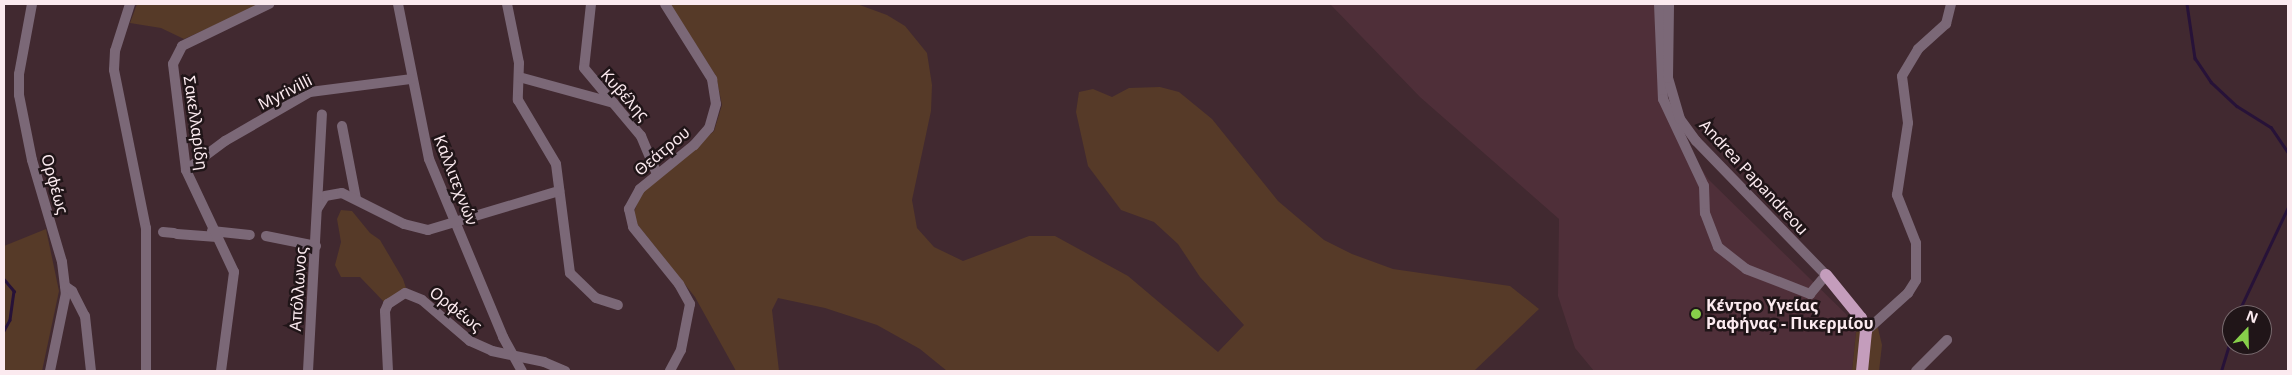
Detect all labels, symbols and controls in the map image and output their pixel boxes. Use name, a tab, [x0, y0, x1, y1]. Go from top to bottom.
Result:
street label: Κυβέλης	[597, 65, 653, 125]
street label: Myrivilli	[255, 70, 315, 114]
street label: Σακελλαρίδη	[180, 74, 212, 172]
street label: Andrea Papandreou	[1696, 115, 1812, 239]
street label: Θεάτρου	[630, 122, 694, 180]
street label: Καλλιτεχνών	[430, 132, 482, 228]
street label: Ορφέως	[37, 152, 73, 216]
street label: Απόλλωνος	[285, 246, 311, 332]
street label: Ορφέως	[426, 282, 486, 336]
place label: Κέντρο Υγείας Ραφήνας - Πικερμίου	[1706, 295, 1874, 333]
north arrow	[2222, 305, 2272, 355]
text: N	[2243, 306, 2261, 327]
marker: Κέντρο Υγείας Ραφήνας - Πικερμίου	[1690, 308, 1702, 320]

